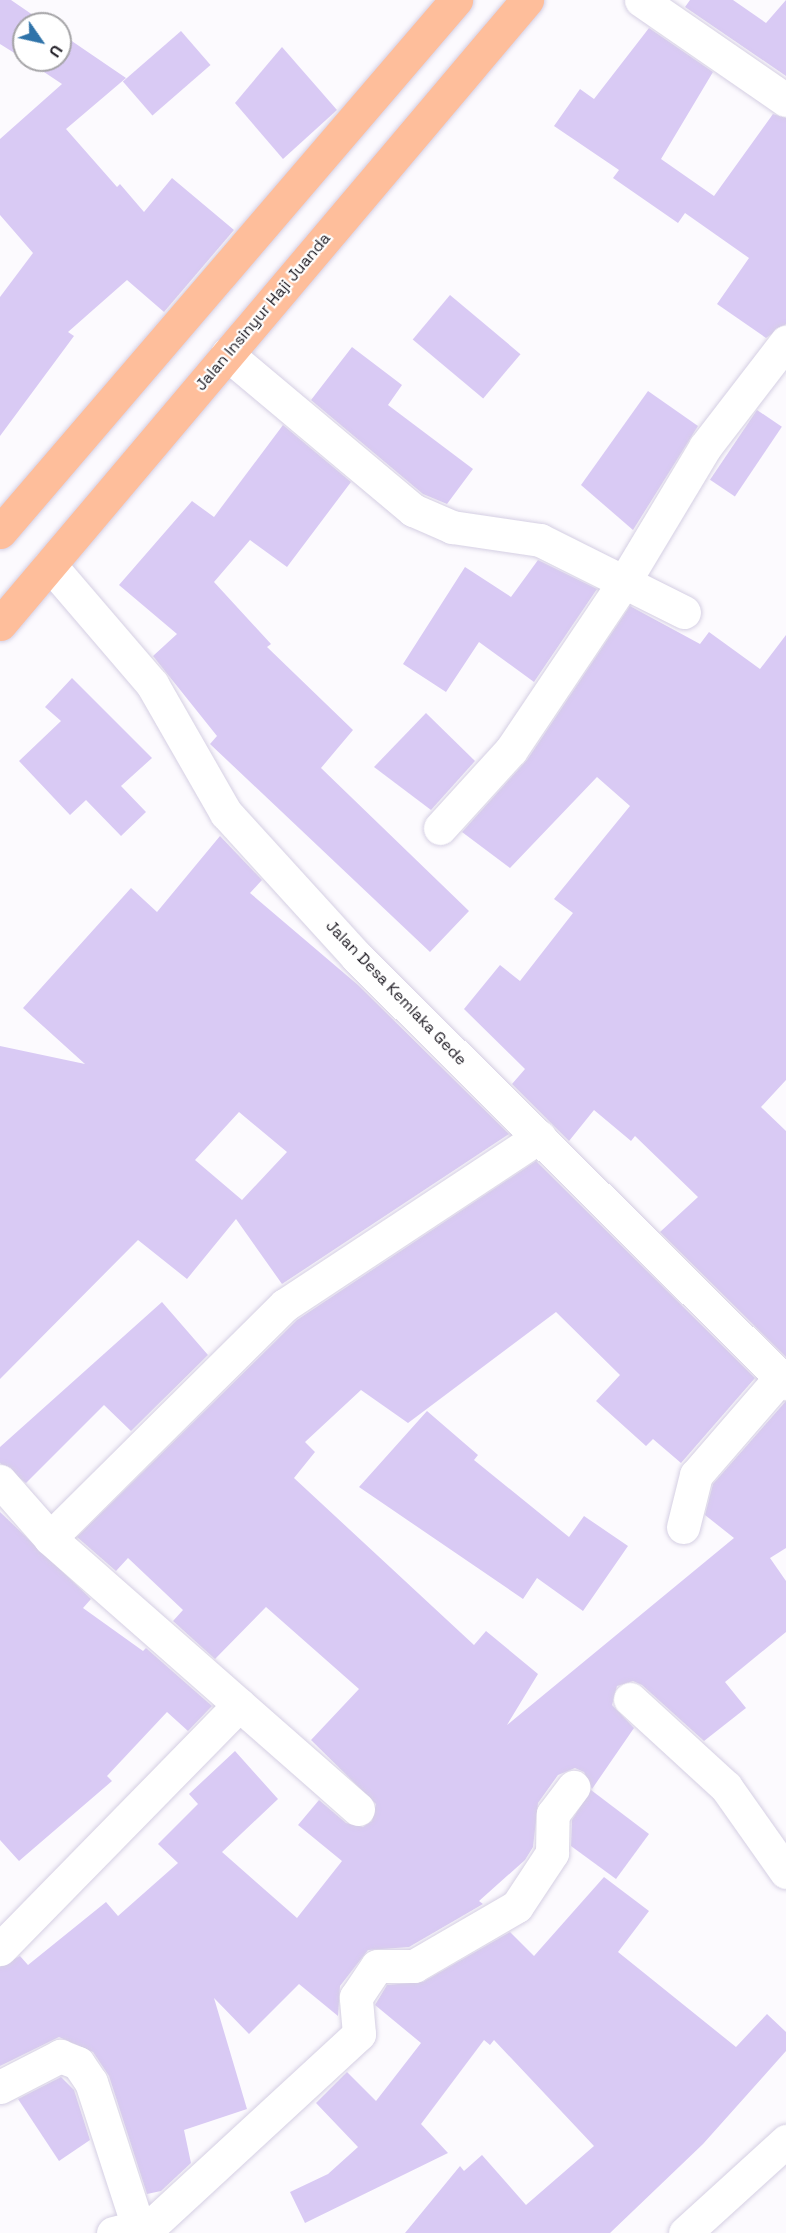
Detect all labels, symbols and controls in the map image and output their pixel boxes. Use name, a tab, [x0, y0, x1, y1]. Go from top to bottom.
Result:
north arrow	[12, 12, 72, 72]
text: U	[44, 41, 67, 62]
street label: Jalan Insinyur Haji Juanda	[191, 229, 335, 395]
street label: Jalan Desa Kemlaka Gede	[322, 916, 470, 1070]

